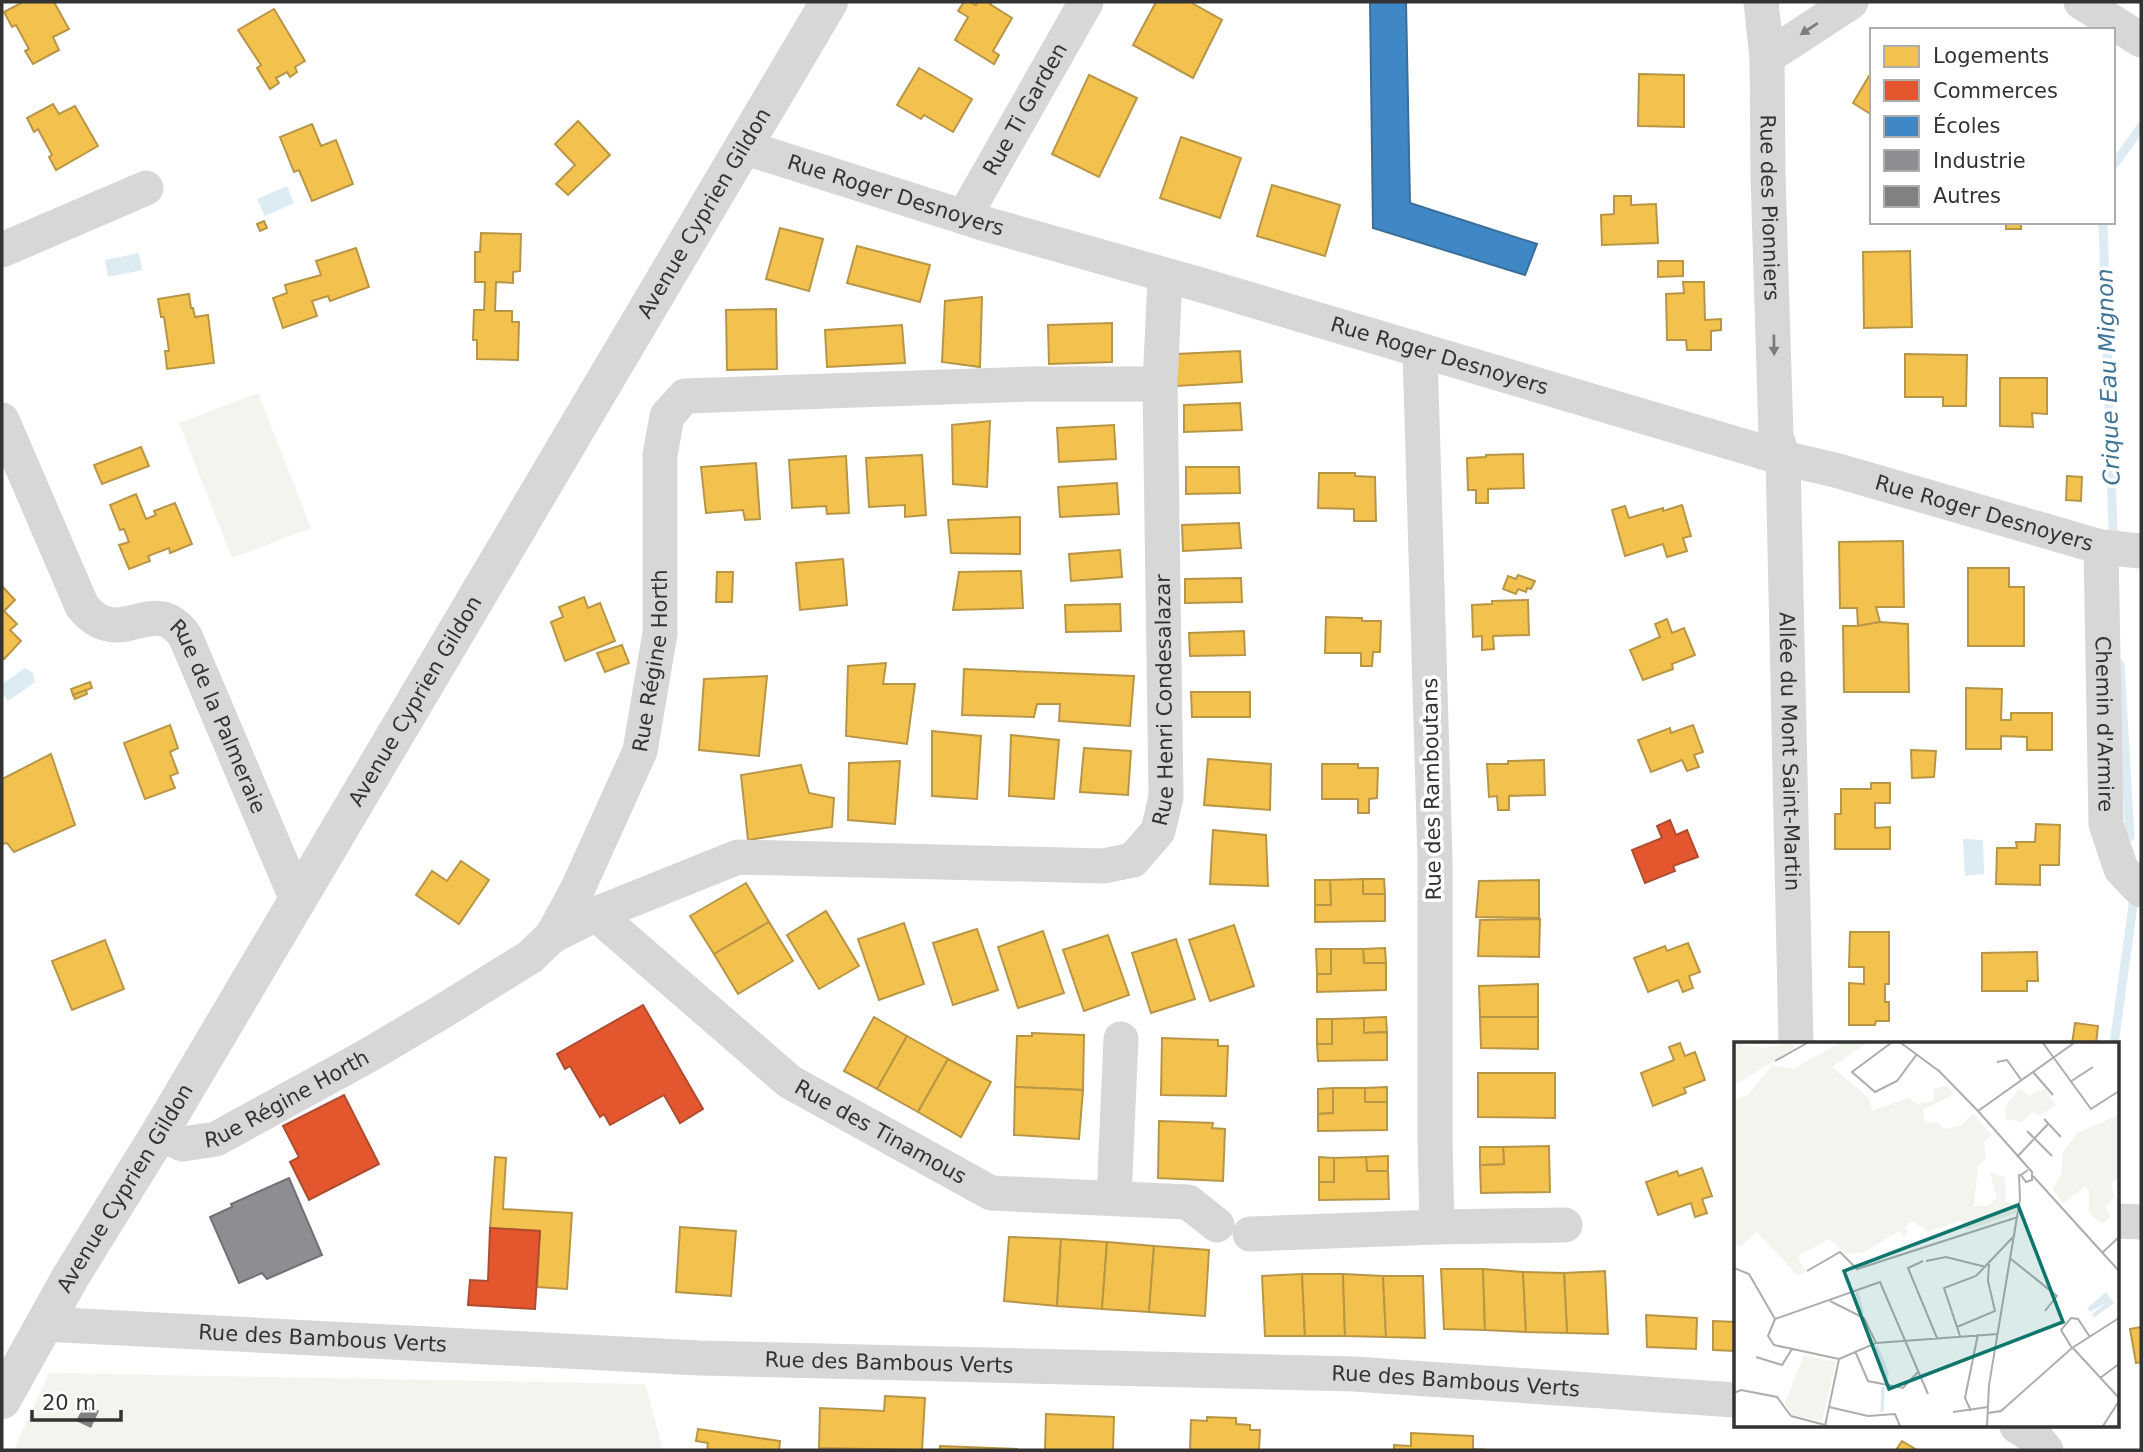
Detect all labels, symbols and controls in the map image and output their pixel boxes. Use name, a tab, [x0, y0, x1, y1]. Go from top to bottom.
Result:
one-way arrow	[1799, 22, 1818, 35]
legend	[1870, 28, 2115, 224]
street label: Rue Ti Garden	[978, 39, 1072, 180]
text: Logements	[1933, 44, 2049, 68]
text: Commerces	[1933, 79, 2058, 103]
street label: Avenue Cyprien Gildon	[633, 104, 775, 323]
text: Écoles	[1933, 113, 2000, 138]
street label: Rue des Pionniers	[1755, 114, 1784, 301]
text: Industrie	[1933, 149, 2026, 173]
street label: Rue Roger Desnoyers	[785, 150, 1007, 241]
text: Autres	[1933, 184, 2001, 208]
water label: Crique Eau Mignon	[2091, 268, 2125, 486]
street label: Rue Roger Desnoyers	[1328, 312, 1551, 400]
one-way arrow	[1768, 334, 1780, 356]
street label: Rue Roger Desnoyers	[1872, 470, 2096, 556]
street label: Rue Régine Horth	[628, 569, 672, 754]
street label: Rue Henri Condesalazar	[1148, 574, 1178, 828]
street label: Avenue Cyprien Gildon	[344, 592, 487, 811]
street label: Allée du Mont Saint-Martin	[1774, 611, 1805, 891]
street label: Rue de la Palmeraie	[165, 614, 271, 817]
street label: Chemin d'Armire	[2091, 636, 2118, 812]
street label: Rue des Ramboutans	[1418, 677, 1446, 901]
inset map	[1734, 1042, 2118, 1428]
street label: Rue Régine Horth	[203, 1045, 373, 1153]
street label: Rue des Tinamous	[791, 1075, 970, 1189]
street label: Avenue Cyprien Gildon	[52, 1080, 198, 1297]
street label: Rue des Bambous Verts	[198, 1320, 448, 1357]
street label: Rue des Bambous Verts	[764, 1348, 1014, 1378]
street label: Rue des Bambous Verts	[1331, 1361, 1581, 1401]
scale bar	[32, 1378, 121, 1422]
text: 20 m	[42, 1391, 96, 1415]

